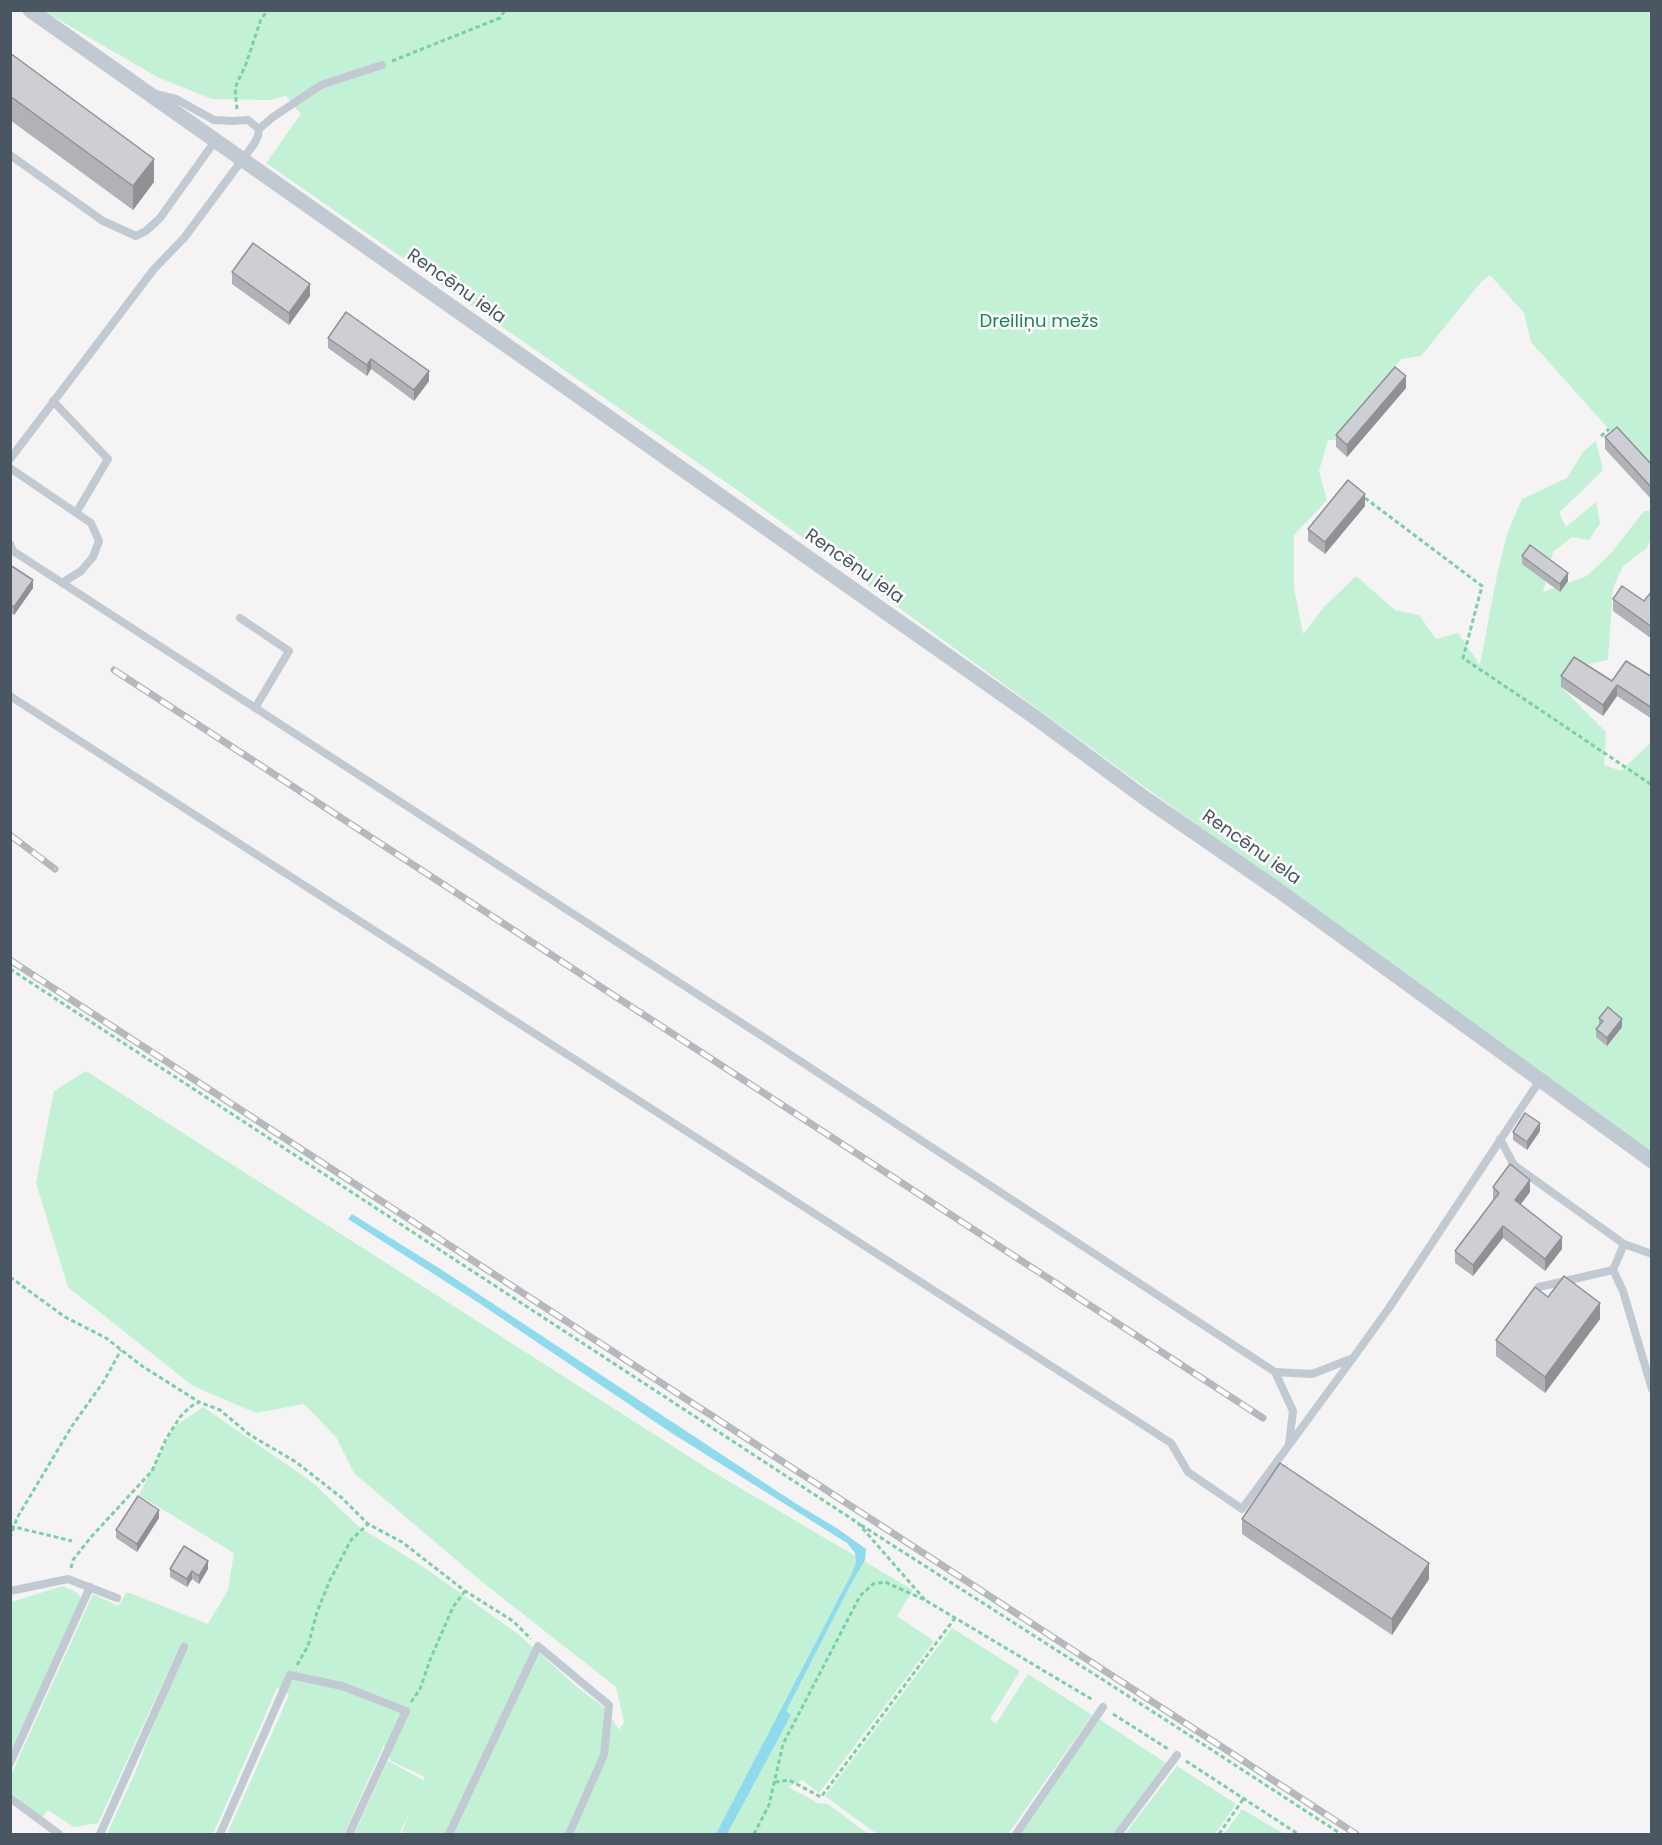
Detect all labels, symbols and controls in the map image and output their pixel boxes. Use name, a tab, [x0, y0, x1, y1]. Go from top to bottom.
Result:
street label: Rencēnu iela	[402, 245, 510, 329]
park label: Dreiliņu mežs	[979, 311, 1099, 333]
street label: Rencēnu iela	[800, 525, 908, 609]
street label: Rencēnu iela	[1197, 806, 1305, 890]

